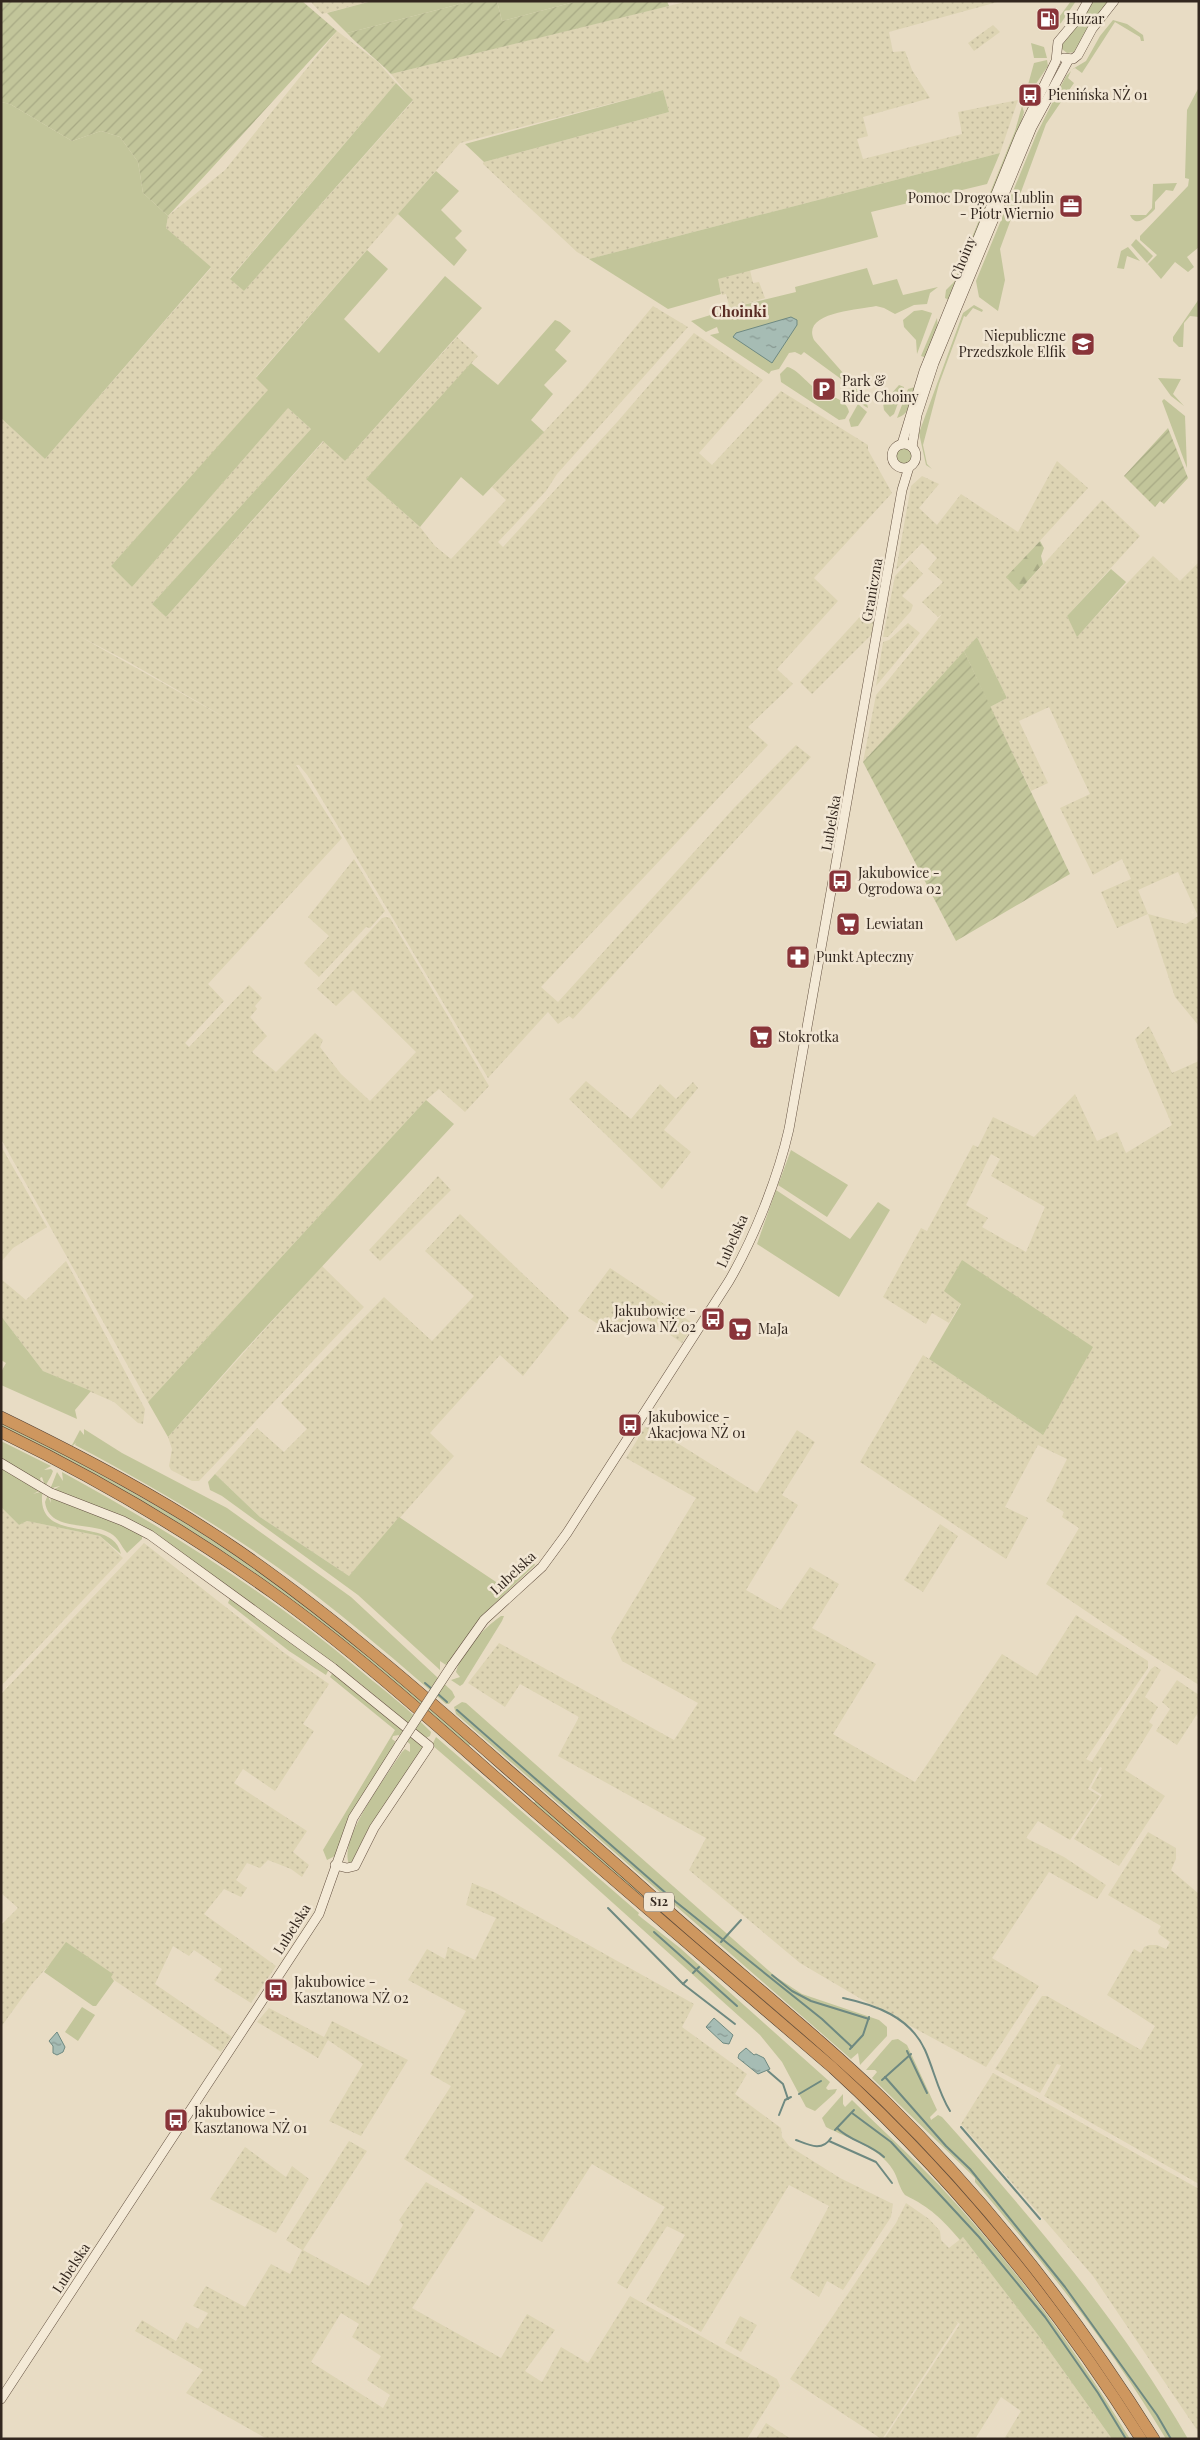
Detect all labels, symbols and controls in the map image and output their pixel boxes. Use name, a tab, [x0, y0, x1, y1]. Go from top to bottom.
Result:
fuel station icon: Huzar	[1035, 6, 1061, 32]
place label: Huzar	[1066, 9, 1105, 28]
bus stop icon: Pienińska NŻ 01	[1017, 82, 1043, 108]
place label: Pienińska NŻ 01	[1048, 85, 1148, 104]
place label: Pomoc Drogowa Lublin - Piotr Wiernio	[908, 188, 1055, 223]
office icon: Pomoc Drogowa Lublin - Piotr Wiernio	[1058, 193, 1084, 219]
street label: Choiny	[945, 233, 980, 282]
district label: Choinki	[711, 301, 767, 321]
place label: Niepubliczne Przedszkole Elfik	[959, 326, 1066, 361]
school or university icon: Niepubliczne Przedszkole Elfik	[1070, 331, 1096, 357]
place label: Park & Ride Choiny	[842, 371, 919, 406]
parking icon: Park & Ride Choiny	[811, 376, 837, 402]
street label: Graniczna	[857, 557, 886, 623]
street label: Lubelska	[816, 794, 845, 852]
place label: Jakubowice - Ogrodowa 02	[857, 863, 941, 898]
bus stop icon: Jakubowice - Ogrodowa 02	[827, 868, 853, 894]
supermarket icon: Lewiatan	[835, 911, 861, 937]
place label: Lewiatan	[866, 914, 924, 933]
pharmacy icon: Punkt Apteczny	[785, 944, 811, 970]
place label: Punkt Apteczny	[816, 947, 914, 966]
supermarket icon: Stokrotka	[748, 1024, 774, 1050]
place label: Stokrotka	[778, 1027, 839, 1046]
street label: Lubelska	[711, 1211, 752, 1270]
place label: Jakubowice - Akacjowa NŻ 02	[596, 1301, 696, 1336]
bus stop icon: Jakubowice - Akacjowa NŻ 02	[700, 1306, 726, 1332]
supermarket icon: MaJa	[727, 1316, 753, 1342]
place label: MaJa	[758, 1319, 788, 1338]
place label: Jakubowice - Akacjowa NŻ 01	[647, 1407, 746, 1442]
bus stop icon: Jakubowice - Akacjowa NŻ 01	[617, 1412, 643, 1438]
street label: Lubelska	[486, 1547, 540, 1599]
road number: S12	[644, 1892, 674, 1911]
street label: Lubelska	[269, 1900, 315, 1958]
place label: Jakubowice - Kasztanowa NŻ 02	[293, 1972, 409, 2007]
bus stop icon: Jakubowice - Kasztanowa NŻ 02	[263, 1977, 289, 2003]
place label: Jakubowice - Kasztanowa NŻ 01	[193, 2102, 307, 2137]
bus stop icon: Jakubowice - Kasztanowa NŻ 01	[163, 2107, 189, 2133]
street label: Lubelska	[47, 2239, 94, 2296]

